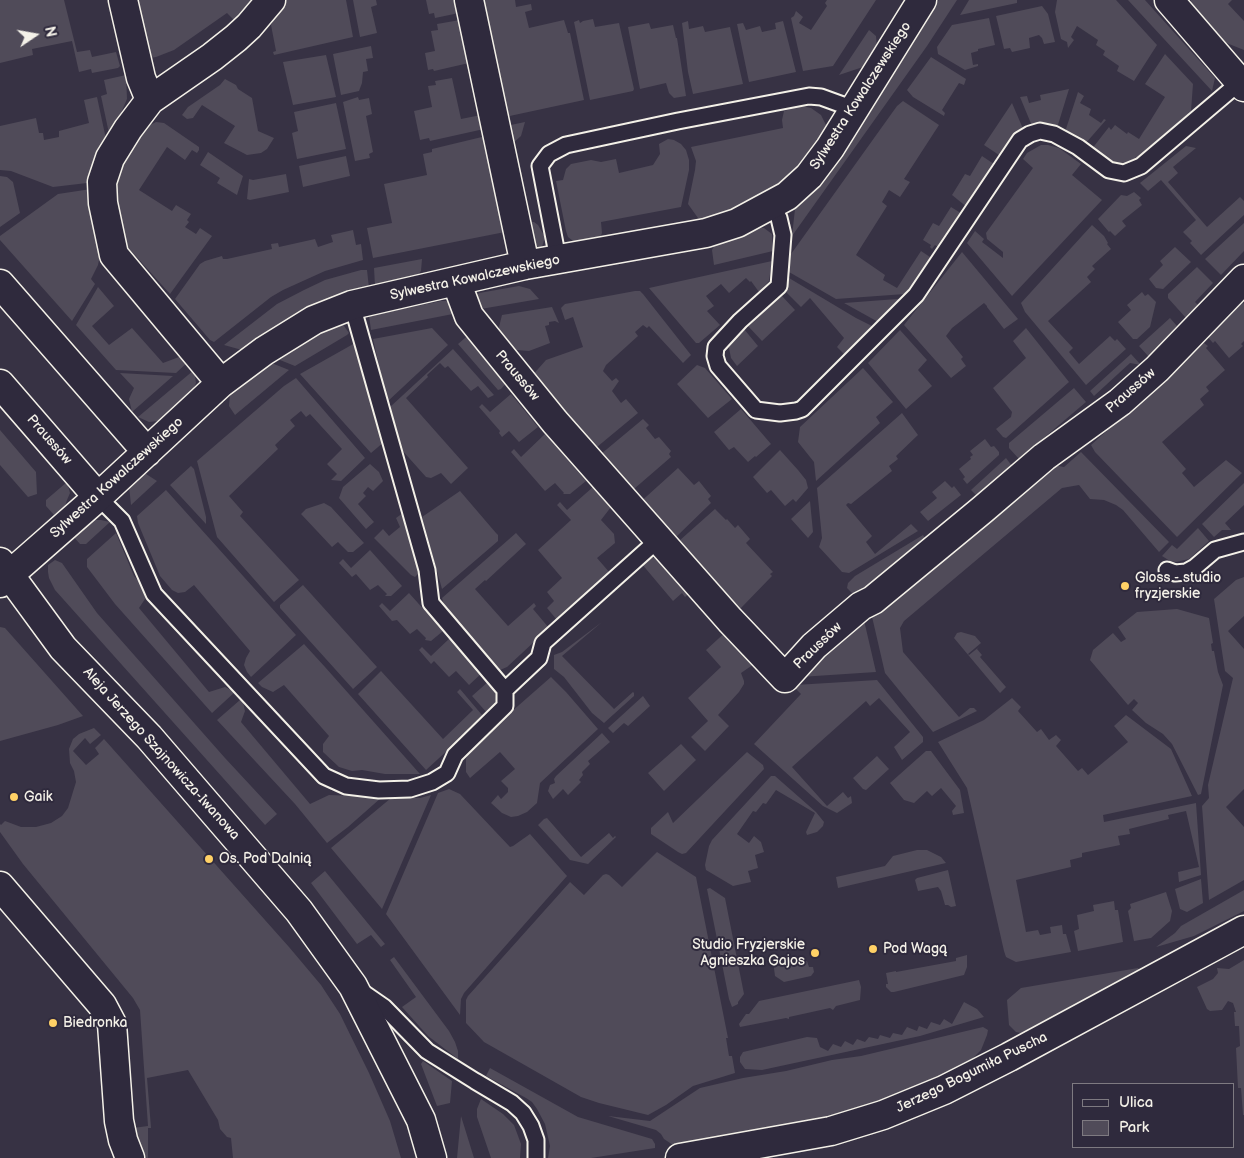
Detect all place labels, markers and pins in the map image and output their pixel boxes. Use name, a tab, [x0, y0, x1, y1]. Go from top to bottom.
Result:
place label: Gloss - studio fryzjerskie	[1135, 570, 1221, 602]
marker: Gloss - studio fryzjerskie	[1119, 580, 1131, 592]
place label: Gaik	[24, 789, 53, 805]
marker: Gaik	[8, 791, 20, 803]
place label: Os. Pod Dalnią	[219, 851, 311, 867]
marker: Os. Pod Dalnią	[203, 853, 215, 865]
place label: Studio Fryzjerskie Agnieszka Gajos	[692, 937, 805, 970]
place label: Pod Wagą	[883, 941, 947, 957]
marker: Pod Wagą	[867, 943, 879, 955]
marker: Studio Fryzjerskie Agnieszka Gajos	[809, 947, 821, 959]
place label: Biedronka	[63, 1015, 127, 1031]
marker: Biedronka	[47, 1017, 59, 1029]

